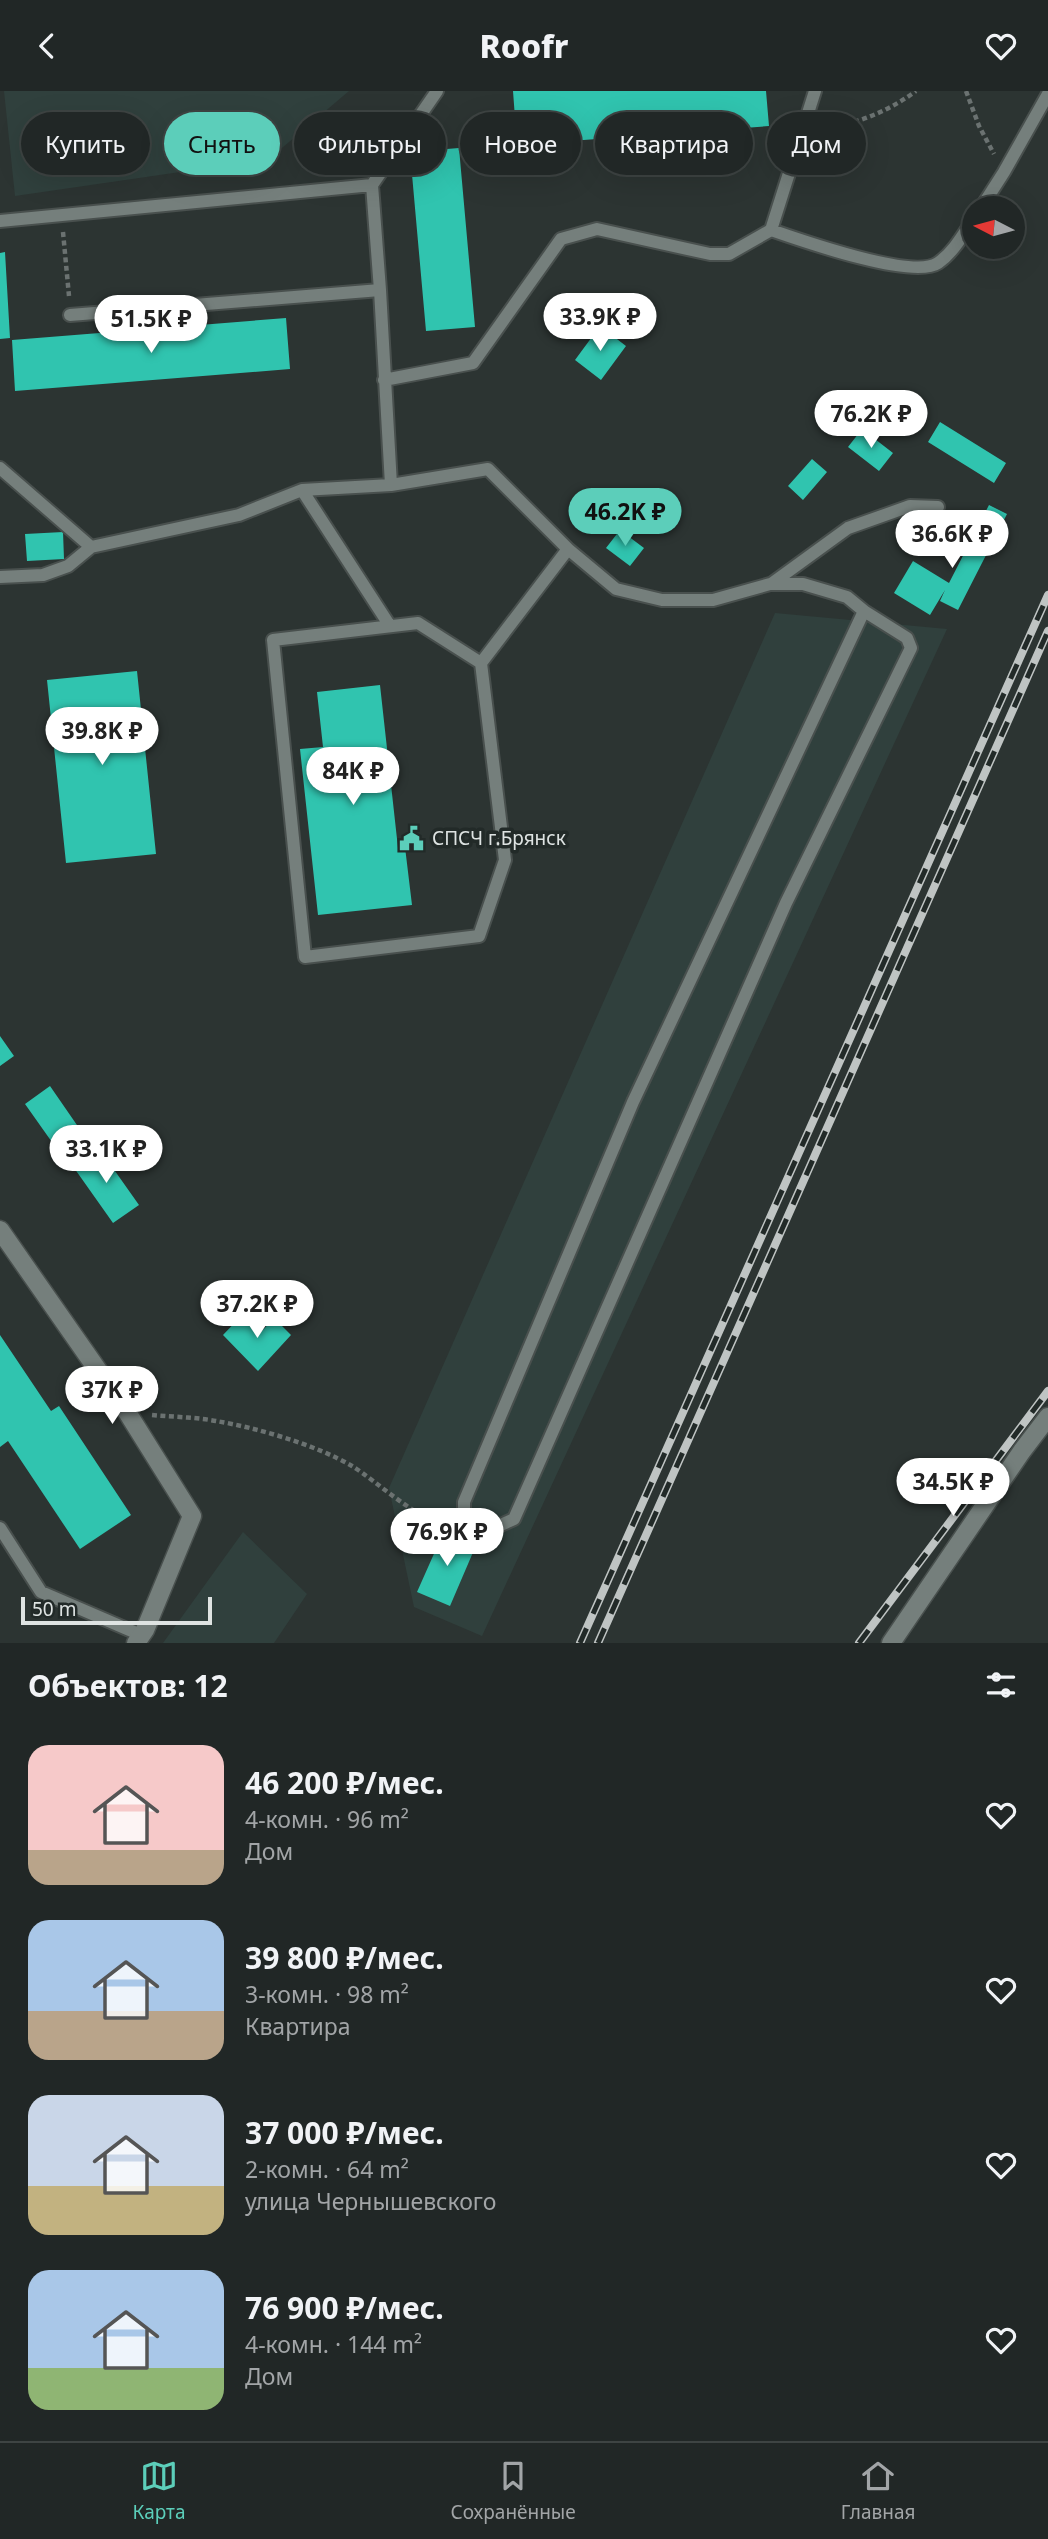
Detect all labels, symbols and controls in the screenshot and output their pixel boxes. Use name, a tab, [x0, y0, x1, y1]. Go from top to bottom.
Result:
text: Roofr	[480, 24, 569, 67]
icon: back	[28, 27, 66, 65]
icon: heart	[982, 27, 1020, 65]
chip: Купить	[21, 112, 150, 175]
chip: Снять	[164, 112, 280, 175]
chip: Фильтры	[294, 112, 446, 175]
chip: Новое	[460, 112, 581, 175]
chip: Квартира	[595, 112, 753, 175]
chip: Дом	[767, 112, 866, 175]
north arrow	[962, 196, 1026, 259]
map controls	[962, 196, 1025, 259]
pin: 33.9K ₽	[535, 293, 665, 353]
pin: 51.5K ₽	[86, 295, 216, 355]
text: 33.9K ₽	[560, 300, 640, 332]
text: 51.5K ₽	[111, 302, 191, 334]
pin: 76.2K ₽	[806, 391, 936, 450]
text: 76.2K ₽	[831, 397, 911, 429]
pin: 46.2K ₽	[560, 489, 690, 548]
text: 46.2K ₽	[585, 495, 665, 527]
pin: 36.6K ₽	[887, 511, 1017, 570]
text: 36.6K ₽	[912, 517, 992, 549]
pin: 39.8K ₽	[37, 707, 167, 767]
text: 39.8K ₽	[62, 714, 142, 746]
pin: 84K ₽	[304, 747, 402, 807]
text: 84K ₽	[322, 754, 384, 786]
public building icon: СПСЧ г.Брянск	[398, 824, 426, 852]
place label: СПСЧ г.Брянск	[432, 825, 566, 851]
pin: 33.1K ₽	[41, 1125, 171, 1185]
text: 33.1K ₽	[66, 1132, 146, 1164]
pin: 37.2K ₽	[192, 1281, 322, 1340]
text: 37.2K ₽	[217, 1287, 297, 1319]
pin: 37K ₽	[63, 1367, 161, 1426]
text: 37K ₽	[81, 1373, 143, 1405]
pin: 34.5K ₽	[888, 1459, 1018, 1518]
text: 34.5K ₽	[913, 1465, 993, 1497]
pin: 76.9K ₽	[382, 1509, 512, 1568]
text: 76.9K ₽	[407, 1515, 487, 1547]
scale bar	[21, 1594, 212, 1626]
text: 50 m	[32, 1596, 76, 1622]
text: Объектов: 12	[28, 1665, 228, 1706]
icon: filters	[982, 1666, 1020, 1704]
text: 46 200 ₽/мес.	[245, 1762, 444, 1803]
icon: home	[84, 1773, 168, 1857]
icon: heart	[982, 1796, 1020, 1834]
text: 4-комн. · 96 m²	[245, 1803, 409, 1835]
text: Дом	[245, 1835, 293, 1867]
text: 39 800 ₽/мес.	[245, 1937, 444, 1978]
icon: home	[84, 1948, 168, 2032]
icon: heart	[982, 1971, 1020, 2009]
text: 3-комн. · 98 m²	[245, 1978, 409, 2010]
text: Квартира	[245, 2010, 351, 2042]
text: 37 000 ₽/мес.	[245, 2112, 444, 2153]
icon: home	[84, 2123, 168, 2207]
icon: heart	[982, 2146, 1020, 2184]
text: 2-комн. · 64 m²	[245, 2153, 409, 2185]
text: улица Чернышевского	[245, 2185, 496, 2217]
text: 76 900 ₽/мес.	[245, 2287, 444, 2328]
icon: home	[84, 2298, 168, 2382]
icon: heart	[982, 2321, 1020, 2359]
text: 4-комн. · 144 m²	[245, 2328, 422, 2360]
text: Дом	[245, 2360, 293, 2392]
tab: Карта	[133, 2457, 186, 2525]
tab: Сохранённые	[451, 2457, 576, 2525]
tab: Главная	[841, 2457, 916, 2525]

